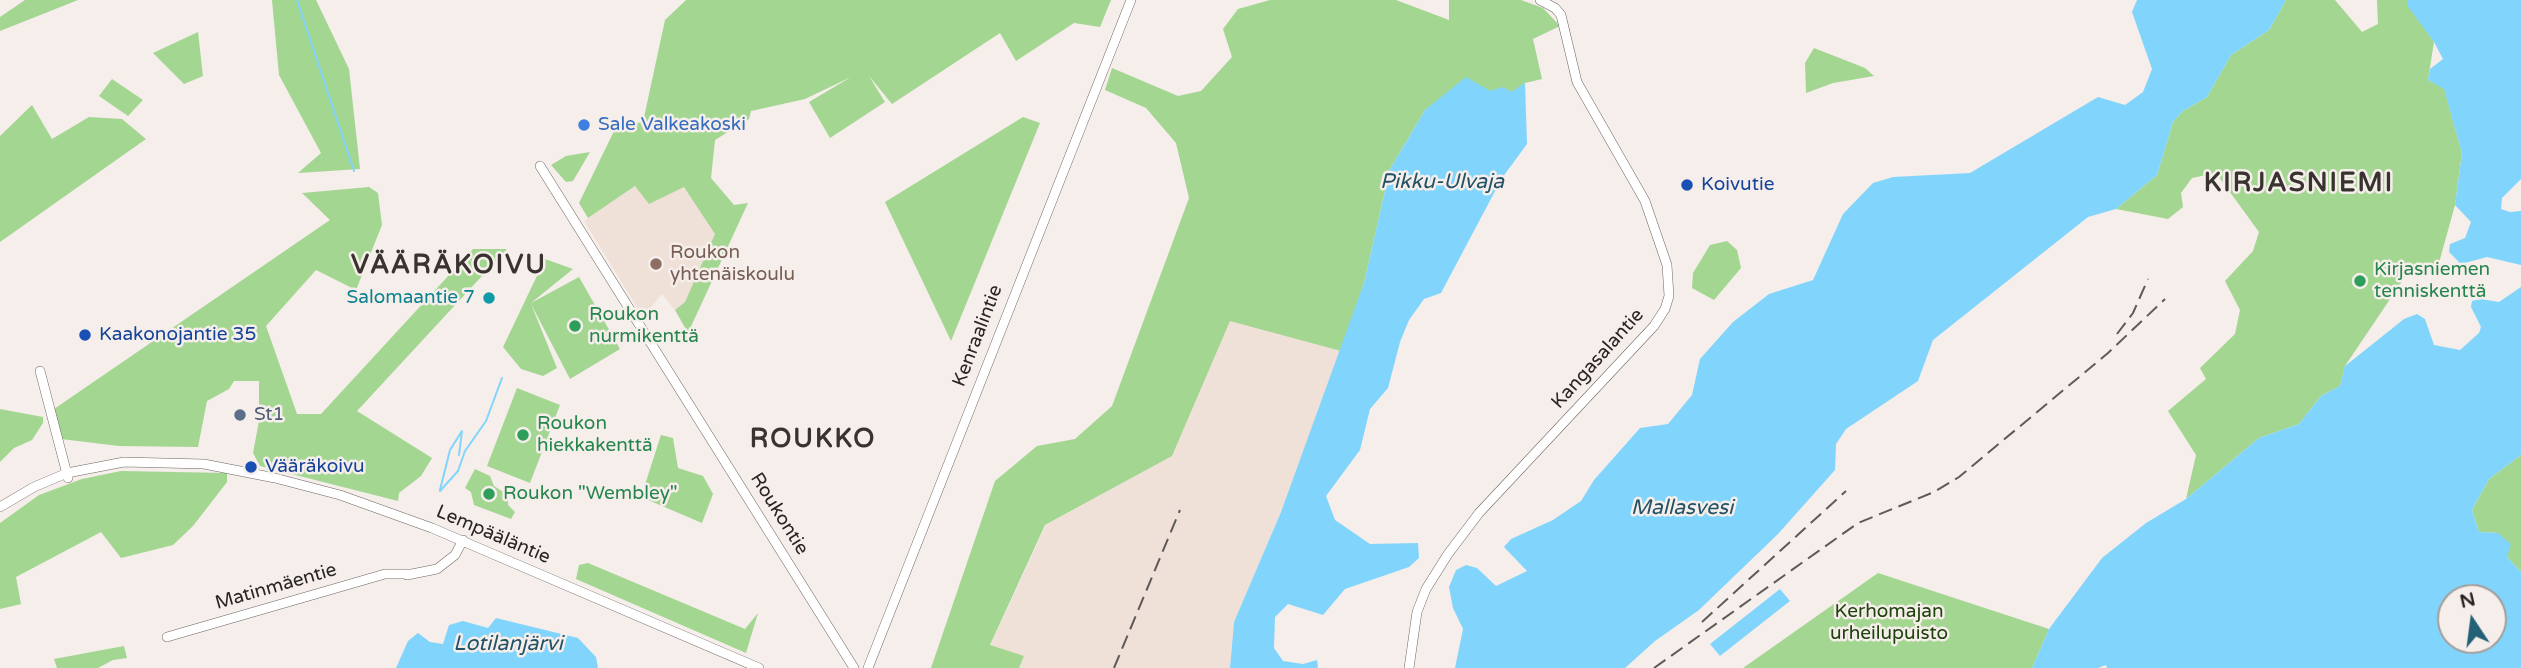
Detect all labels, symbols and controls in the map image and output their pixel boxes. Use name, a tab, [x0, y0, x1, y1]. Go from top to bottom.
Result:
place label: Sale Valkeakoski	[598, 114, 746, 136]
marker: Sale Valkeakoski	[576, 117, 592, 133]
district label: KIRJASNIEMI	[2205, 168, 2393, 200]
water label: Pikku-Ulvaja	[1380, 169, 1504, 195]
place label: Koivutie	[1701, 174, 1774, 196]
marker: Koivutie	[1679, 177, 1695, 193]
place label: Roukon yhtenäiskoulu	[670, 242, 795, 286]
district label: VÄÄRÄKOIVU	[352, 250, 546, 282]
marker: Roukon yhtenäiskoulu	[648, 256, 664, 272]
place label: Kirjasniemen tenniskenttä	[2374, 259, 2490, 303]
marker: Kirjasniemen tenniskenttä	[2352, 273, 2368, 289]
street label: Kenraalintie	[948, 282, 1008, 390]
place label: Salomaantie 7	[347, 287, 475, 309]
marker: Salomaantie 7	[481, 290, 497, 306]
place label: Roukon nurmikenttä	[589, 304, 699, 348]
street label: Kangasalantie	[1547, 304, 1649, 414]
marker: Roukon nurmikenttä	[567, 318, 583, 334]
place label: Kaakonojantie 35	[99, 324, 256, 346]
marker: Kaakonojantie 35	[77, 327, 93, 343]
place label: St1	[254, 404, 284, 426]
marker: St1	[232, 407, 248, 423]
place label: Roukon hiekkakenttä	[537, 413, 653, 457]
district label: ROUKKO	[750, 424, 876, 456]
marker: Roukon hiekkakenttä	[515, 427, 531, 443]
place label: Vääräkoivu	[265, 456, 365, 478]
marker: Vääräkoivu	[243, 459, 259, 475]
street label: Roukontie	[745, 469, 813, 559]
place label: Roukon "Wembley"	[503, 483, 678, 505]
marker: Roukon "Wembley"	[481, 486, 497, 502]
water label: Mallasvesi	[1631, 495, 1733, 521]
street label: Lempääläntie	[432, 501, 554, 569]
street label: Matinmäentie	[213, 559, 339, 615]
north arrow	[2437, 584, 2507, 654]
text: N	[2458, 588, 2478, 613]
park label: Kerhomajan urheilupuisto	[1830, 601, 1948, 645]
water label: Lotilanjärvi	[453, 631, 563, 657]

